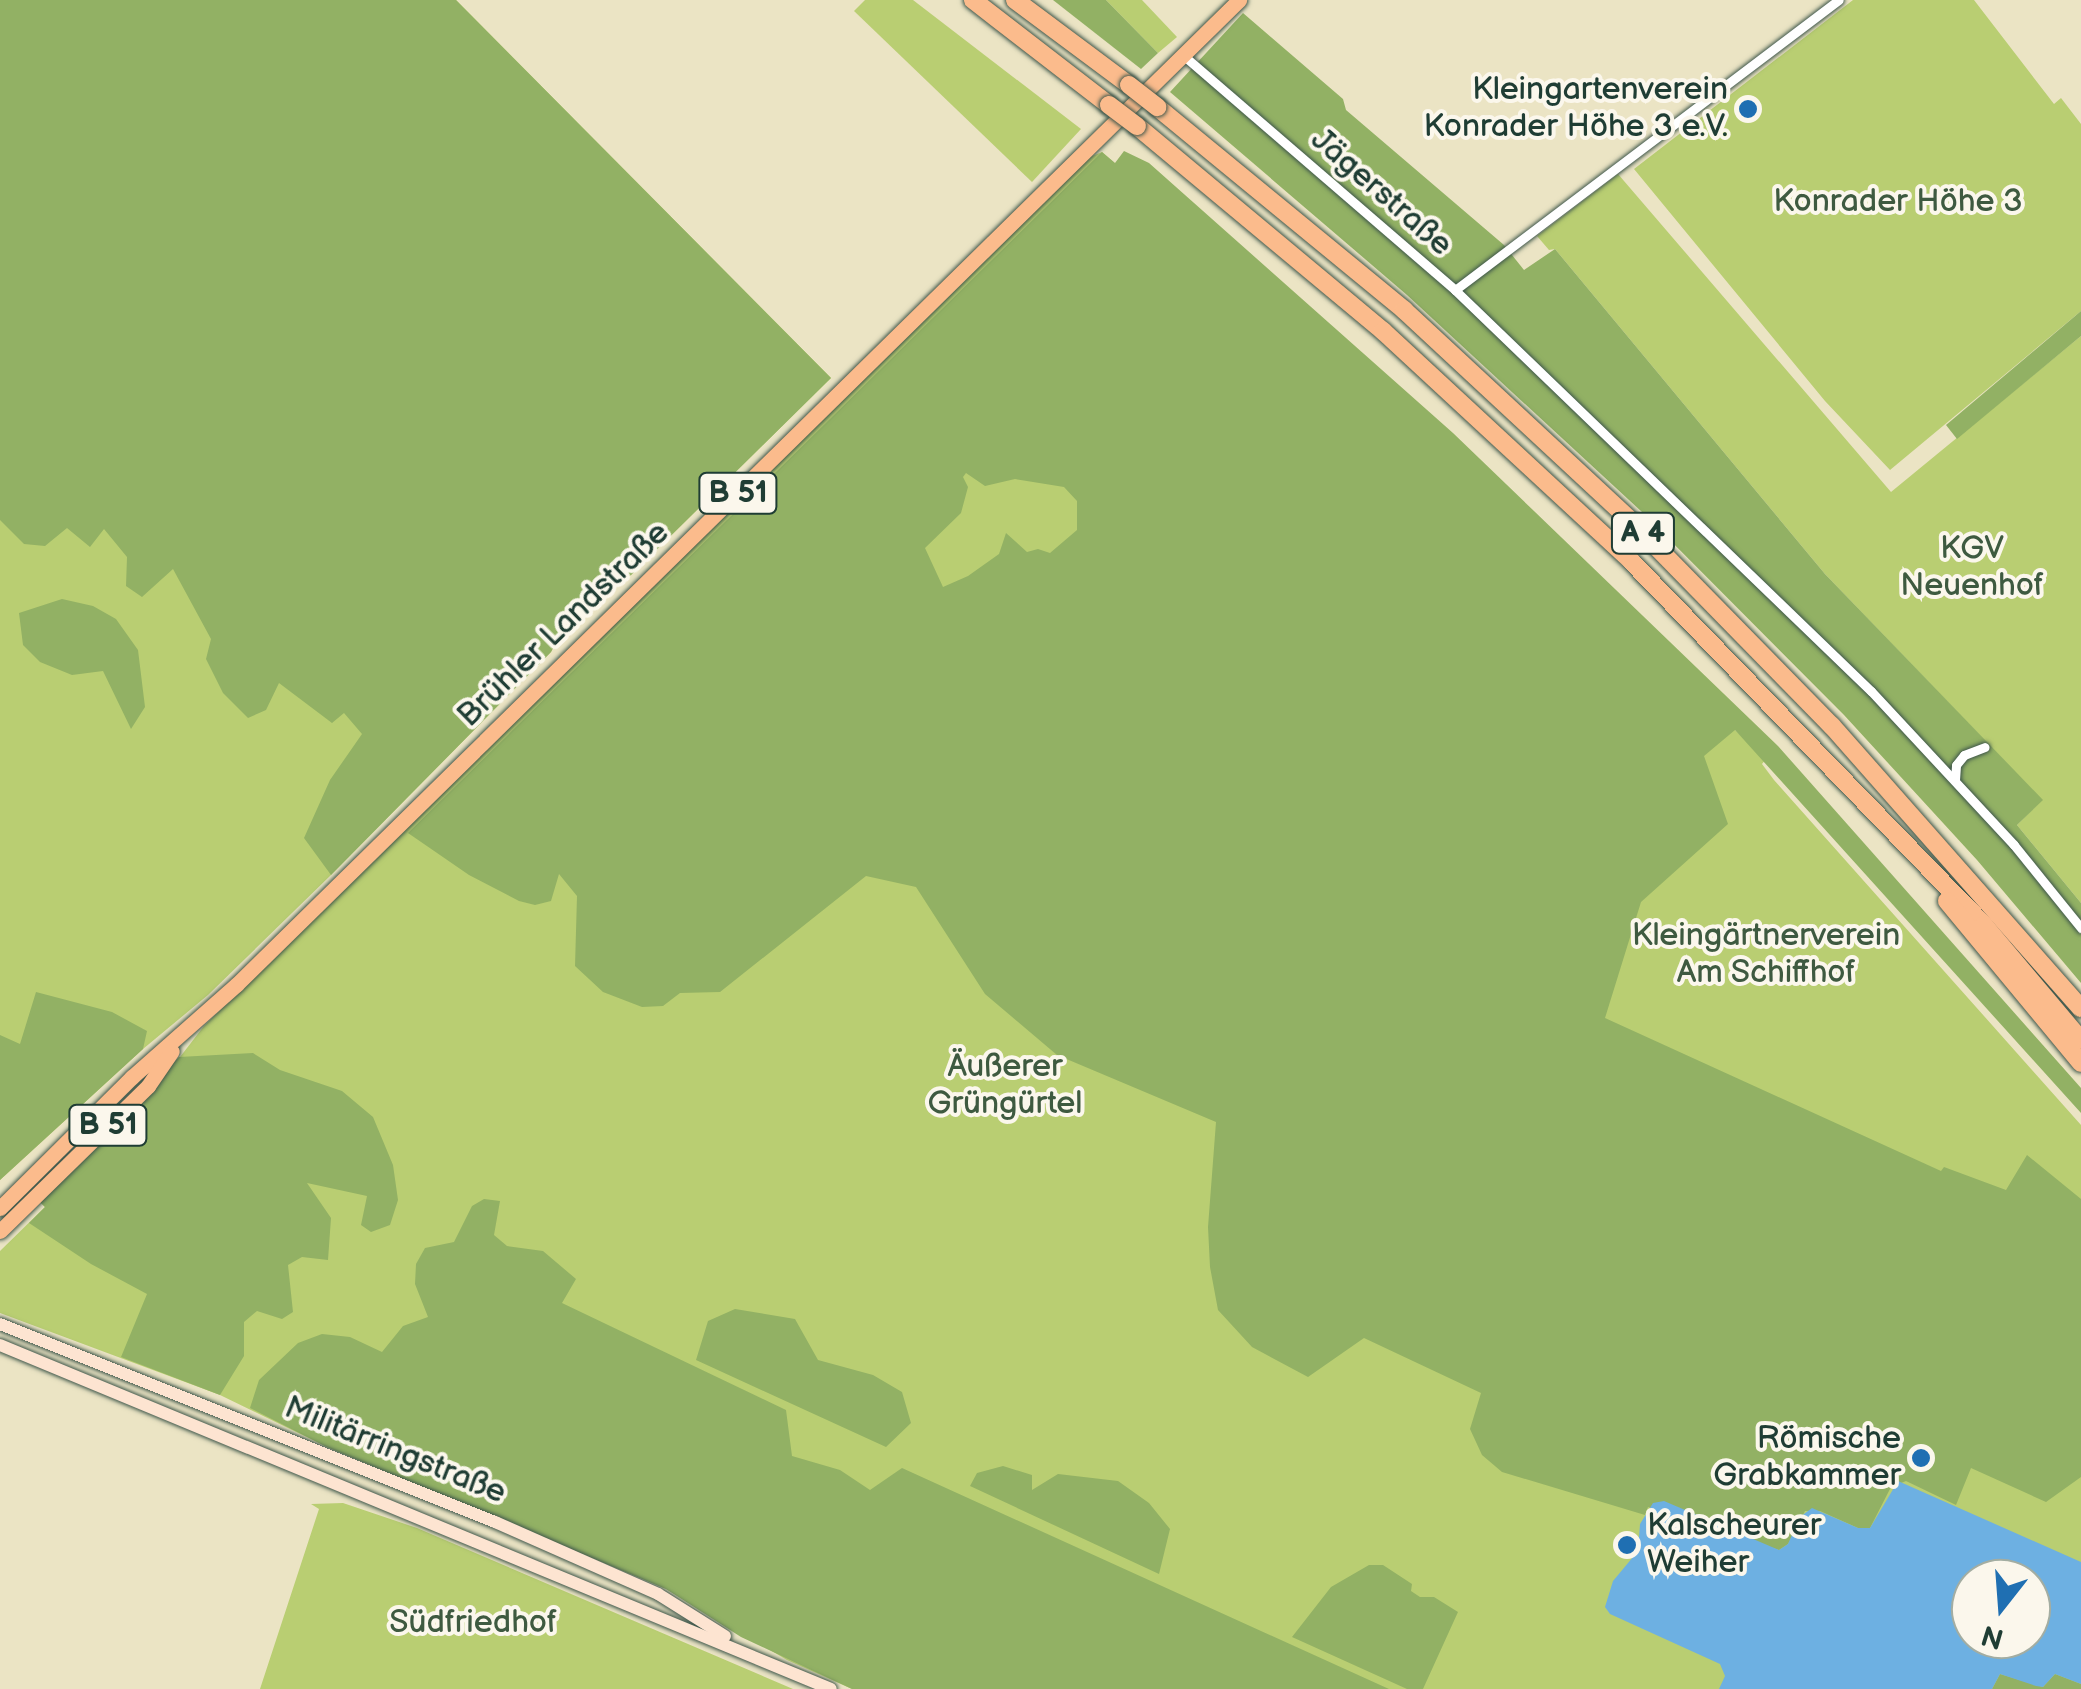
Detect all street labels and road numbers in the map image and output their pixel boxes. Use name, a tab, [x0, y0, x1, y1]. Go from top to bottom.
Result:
street label: Jägerstraße	[1302, 121, 1460, 265]
road number: B 51	[698, 468, 778, 518]
road number: A 4	[1610, 508, 1676, 558]
street label: Brühler Landstraße	[450, 514, 678, 736]
road number: B 51	[68, 1100, 148, 1150]
street label: Militärringstraße	[279, 1389, 511, 1513]

